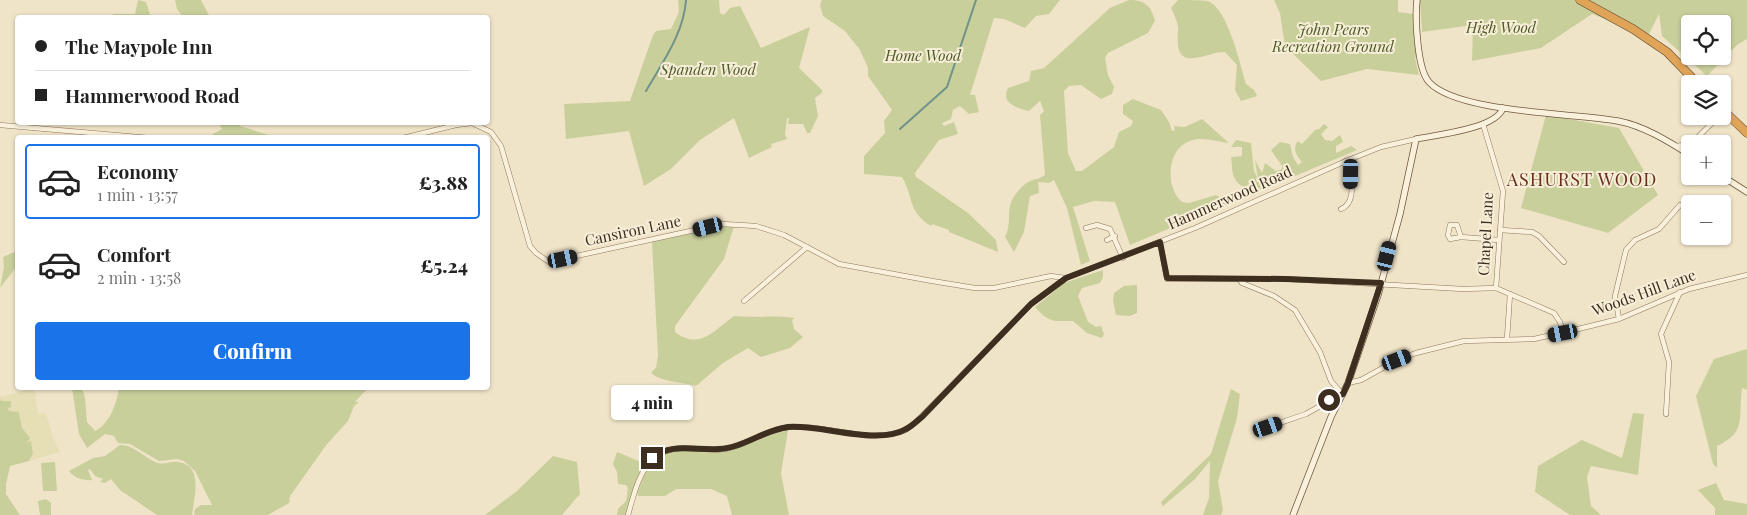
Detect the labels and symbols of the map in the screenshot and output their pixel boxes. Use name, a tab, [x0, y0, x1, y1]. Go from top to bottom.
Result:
park label: High Wood	[1465, 17, 1537, 37]
park label: John Pears Recreation Ground	[1271, 19, 1395, 56]
park label: Home Wood	[884, 45, 962, 65]
park label: Spanden Wood	[659, 59, 757, 79]
car	[1343, 159, 1358, 189]
street label: Hammerwood Road	[1164, 161, 1295, 233]
district label: ASHURST WOOD	[1506, 167, 1657, 191]
street label: Chapel Lane	[1473, 192, 1497, 276]
street label: Cansiron Lane	[583, 210, 683, 250]
car	[691, 216, 724, 238]
car	[1376, 240, 1397, 272]
car	[546, 249, 579, 269]
street label: Woods Hill Lane	[1588, 264, 1698, 320]
car	[1546, 323, 1579, 343]
car	[1380, 348, 1413, 372]
callout: 4 min	[611, 386, 693, 420]
route start	[1318, 389, 1340, 411]
car	[1251, 415, 1284, 439]
route end	[641, 447, 663, 469]

